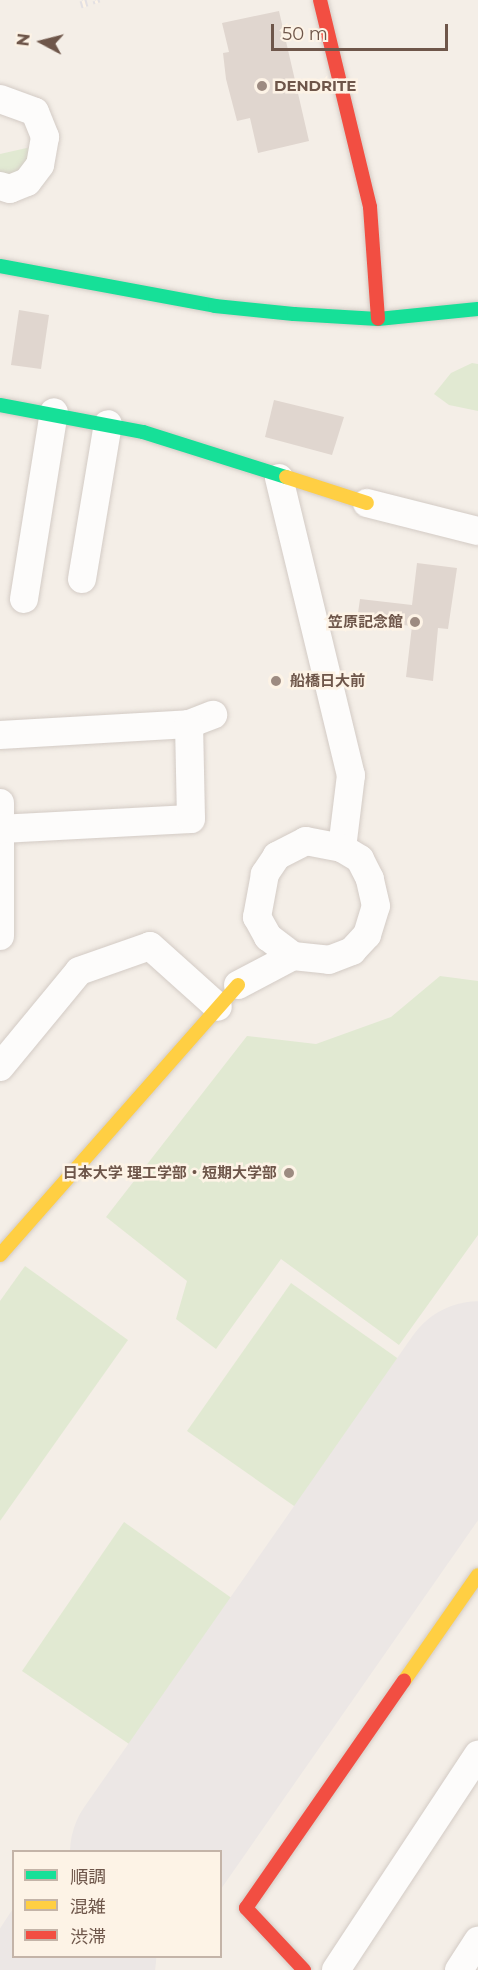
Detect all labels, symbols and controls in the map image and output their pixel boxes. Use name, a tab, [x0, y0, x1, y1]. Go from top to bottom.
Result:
north arrow	[12, 12, 72, 72]
scale bar	[274, 12, 451, 50]
text: 50 m	[282, 23, 328, 45]
text: N	[13, 32, 34, 47]
place label: DENDRITE	[274, 77, 356, 95]
marker: DENDRITE	[255, 79, 269, 93]
place label: 笠原記念館	[328, 613, 403, 631]
marker: 笠原記念館	[408, 615, 422, 629]
marker: 船橋日大前	[267, 672, 285, 690]
place label: 船橋日大前	[290, 672, 365, 690]
place label: 日本大学 理工学部・短期大学部	[63, 1164, 277, 1182]
marker: 日本大学 理工学部・短期大学部	[282, 1166, 296, 1180]
legend	[12, 1850, 222, 1958]
text: 順調	[70, 1866, 106, 1888]
text: 混雑	[70, 1896, 106, 1918]
text: 渋滞	[70, 1926, 106, 1948]

